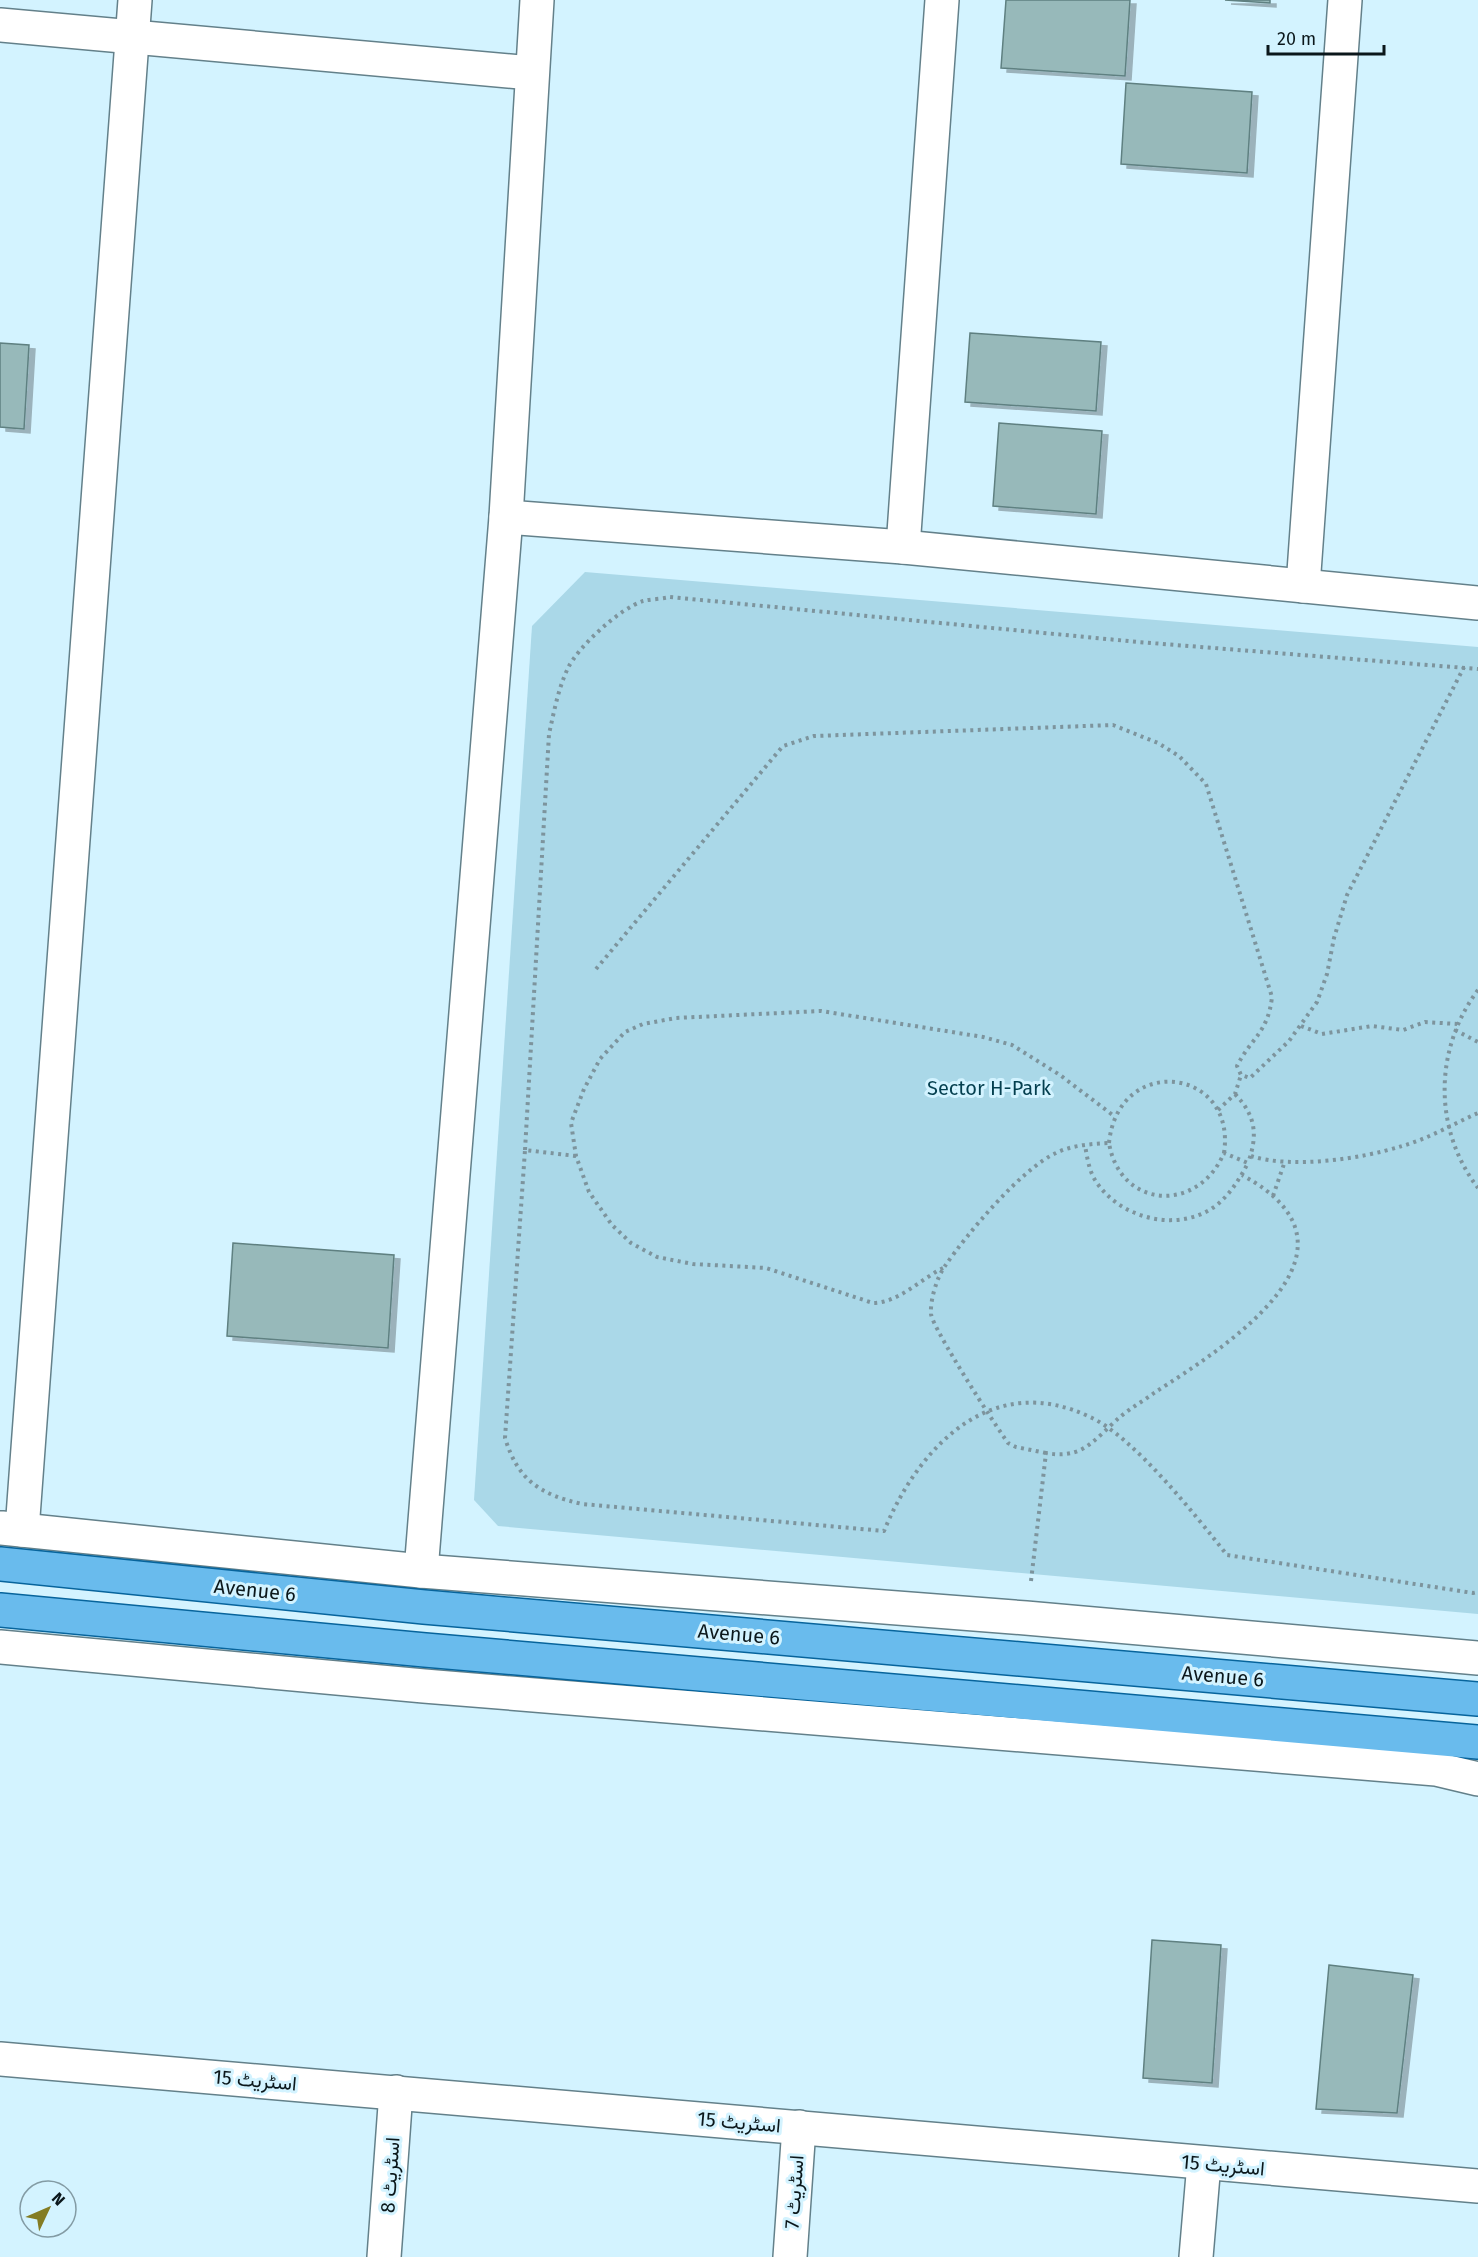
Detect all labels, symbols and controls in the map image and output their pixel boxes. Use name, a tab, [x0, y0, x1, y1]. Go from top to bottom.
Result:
scale bar	[1268, 18, 1384, 56]
text: 20 m	[1277, 28, 1316, 50]
park label: Sector H-Park	[927, 1076, 1052, 1100]
street label: Avenue 6	[213, 1574, 297, 1606]
street label: Avenue 6	[697, 1618, 781, 1650]
street label: Avenue 6	[1181, 1660, 1265, 1692]
street label: اسٹریٹ 15	[212, 2064, 298, 2097]
street label: اسٹریٹ 15	[696, 2106, 782, 2139]
street label: اسٹریٹ 8	[375, 2136, 406, 2214]
street label: اسٹریٹ 15	[1180, 2149, 1266, 2182]
street label: اسٹریٹ 7	[779, 2154, 810, 2230]
north arrow	[18, 2179, 78, 2239]
text: N	[48, 2189, 69, 2209]

